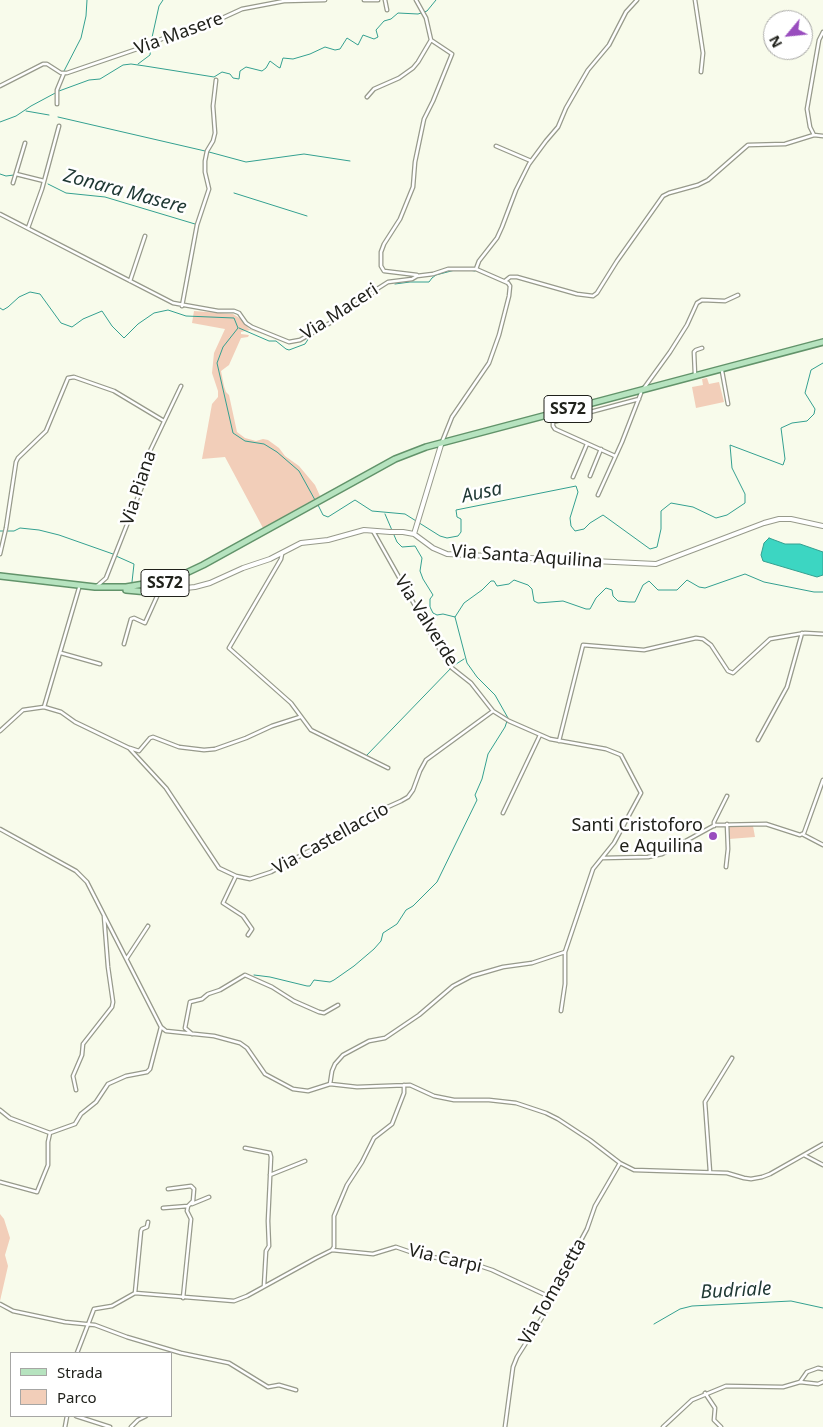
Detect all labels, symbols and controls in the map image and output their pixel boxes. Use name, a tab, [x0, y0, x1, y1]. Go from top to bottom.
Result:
street label: Via Masere	[132, 8, 226, 60]
north arrow	[763, 10, 813, 60]
text: N	[764, 32, 786, 51]
water label: Zonara Masere	[61, 165, 189, 219]
street label: Via Maceri	[297, 279, 383, 345]
road number: SS72	[544, 396, 592, 422]
street label: Via Piana	[117, 448, 161, 528]
water label: Ausa	[460, 478, 504, 508]
street label: Via Santa Aquilina	[451, 541, 603, 573]
road number: SS72	[141, 570, 189, 596]
street label: Via Valverde	[390, 572, 462, 670]
street label: Via Castellaccio	[269, 798, 393, 880]
place label: Santi Cristoforo e Aquilina	[572, 815, 703, 858]
marker: Santi Cristoforo e Aquilina	[707, 830, 719, 842]
street label: Via Tomasetta	[515, 1235, 591, 1349]
street label: Via Carpi	[406, 1240, 484, 1278]
water label: Budriale	[700, 1278, 772, 1304]
legend	[10, 1352, 172, 1417]
text: Strada	[57, 1362, 103, 1382]
text: Parco	[57, 1387, 97, 1407]

